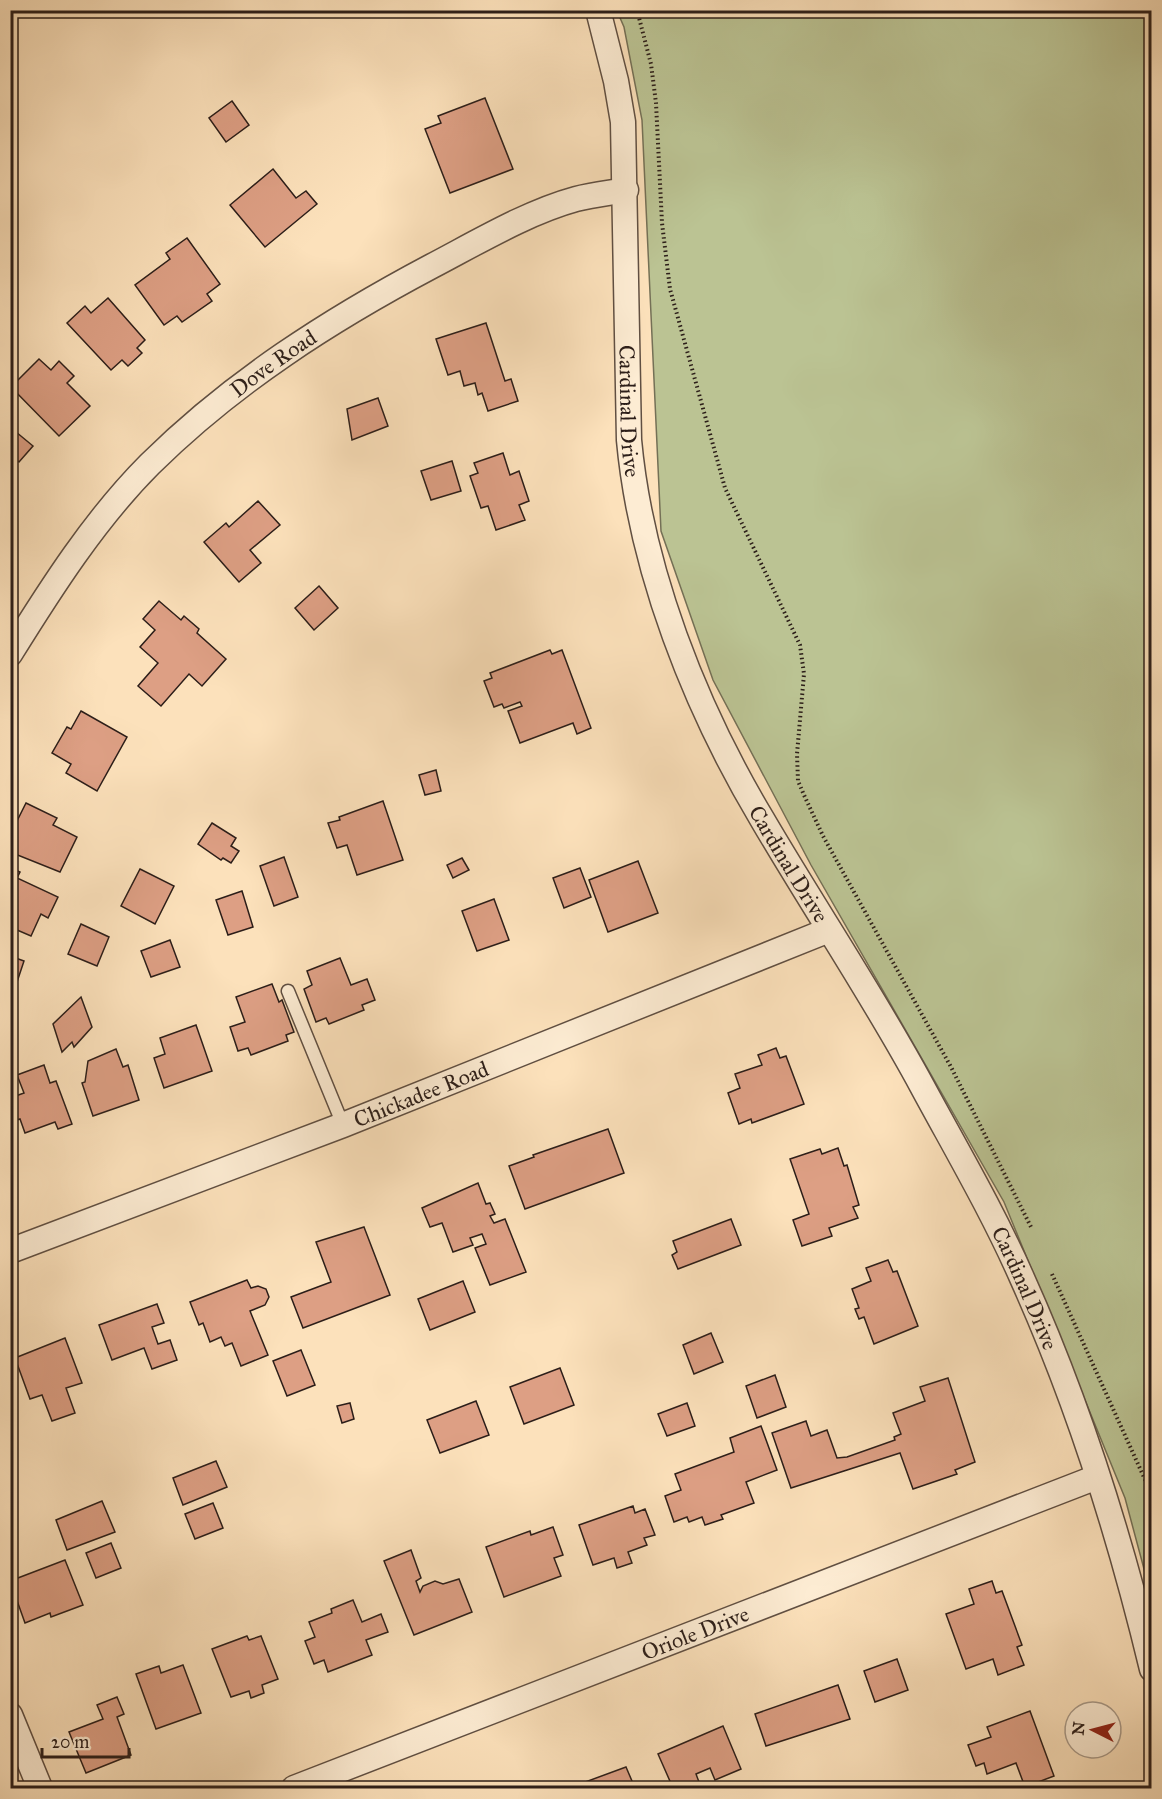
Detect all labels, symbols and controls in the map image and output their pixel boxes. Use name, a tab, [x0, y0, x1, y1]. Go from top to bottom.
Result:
street label: Dove Road	[224, 323, 321, 403]
street label: Cardinal Drive	[614, 345, 647, 479]
street label: Cardinal Drive	[743, 800, 835, 927]
street label: Chickadee Road	[350, 1055, 492, 1133]
street label: Cardinal Drive	[986, 1222, 1064, 1354]
street label: Oriole Drive	[637, 1600, 752, 1666]
north arrow	[1063, 1700, 1123, 1760]
text: N	[1068, 1720, 1089, 1736]
scale bar	[42, 1721, 129, 1759]
text: 20 m	[51, 1731, 89, 1753]

